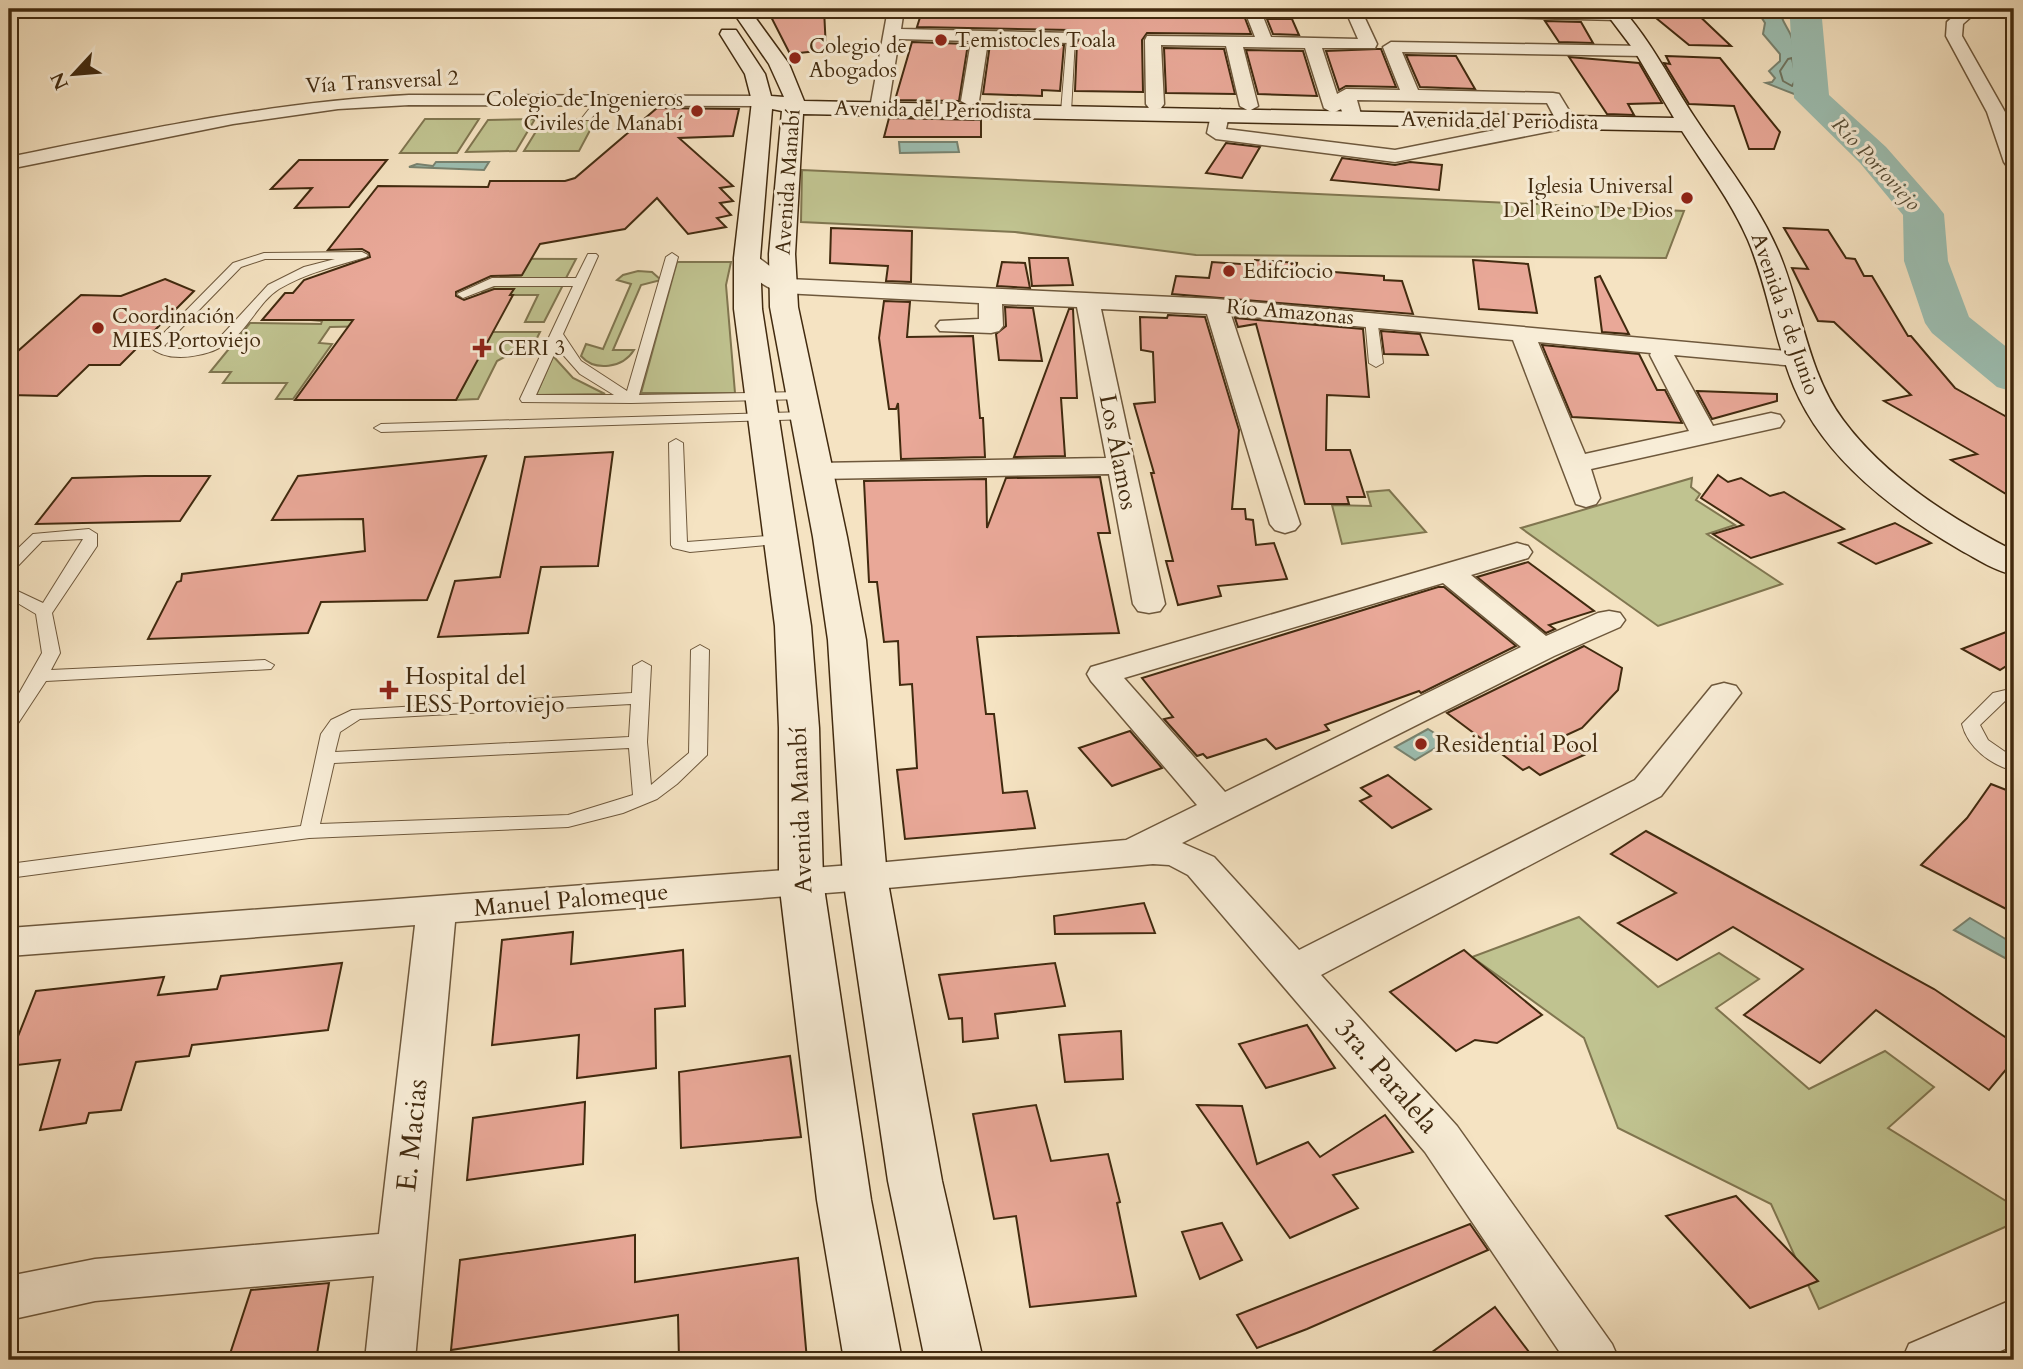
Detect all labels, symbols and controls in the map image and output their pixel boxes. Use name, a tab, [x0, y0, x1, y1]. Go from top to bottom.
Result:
place label: Temistocles Toala	[955, 26, 1116, 55]
place label: Colegio de Abogados	[809, 32, 907, 85]
marker: Temistocles Toala	[933, 32, 949, 48]
north arrow	[38, 38, 108, 108]
marker: Colegio de Abogados	[787, 50, 803, 66]
street label: Vía Transversal 2	[305, 64, 459, 100]
text: N	[44, 67, 75, 94]
place label: Colegio de Ingenieros Civiles de Manabí	[486, 85, 683, 138]
street label: Avenida del Periodista	[834, 94, 1032, 126]
marker: Colegio de Ingenieros Civiles de Manabí	[689, 103, 705, 119]
street label: Avenida del Periodista	[1401, 105, 1599, 137]
street label: Avenida Manabí	[768, 108, 808, 256]
water label: Río Portoviejo	[1825, 111, 1927, 217]
place label: Iglesia Universal Del Reino De Dios	[1503, 172, 1673, 225]
marker: Iglesia Universal Del Reino De Dios	[1679, 190, 1695, 206]
street label: Avenida 5 de Junio	[1744, 229, 1826, 399]
place label: Edifciocio	[1243, 257, 1333, 286]
marker: Edifciocio	[1221, 263, 1237, 279]
street label: Río Amazonas	[1225, 292, 1355, 332]
place label: Coordinación MIES Portoviejo	[112, 302, 261, 355]
marker: Coordinación MIES Portoviejo	[90, 320, 106, 336]
place label: CERI 3	[498, 334, 565, 363]
marker: CERI 3	[472, 338, 492, 358]
street label: Los Álamos	[1091, 392, 1145, 512]
place label: Hospital del IESS Portoviejo	[405, 660, 565, 721]
marker: Hospital del IESS Portoviejo	[379, 680, 399, 700]
street label: Avenida Manabí	[782, 726, 820, 894]
place label: Residential Pool	[1435, 728, 1598, 761]
marker: Residential Pool	[1413, 736, 1429, 752]
street label: Manuel Palomeque	[472, 875, 670, 925]
street label: 3ra. Paralela	[1326, 1010, 1448, 1142]
street label: E. Macias	[387, 1077, 437, 1193]

